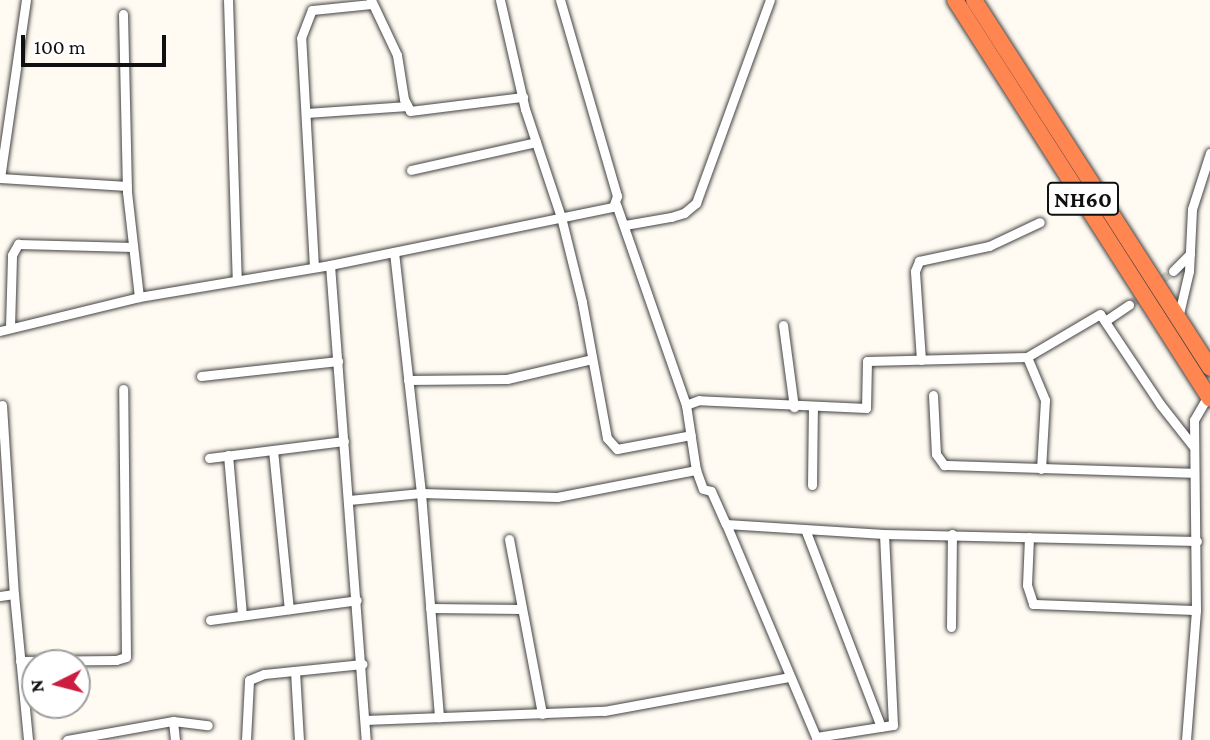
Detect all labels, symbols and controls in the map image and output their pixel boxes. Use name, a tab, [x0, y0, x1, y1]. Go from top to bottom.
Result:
scale bar	[24, 21, 170, 65]
text: 100 m	[34, 35, 86, 59]
road number: NH60	[1046, 180, 1120, 218]
north arrow	[21, 649, 91, 719]
text: N	[25, 679, 48, 694]

